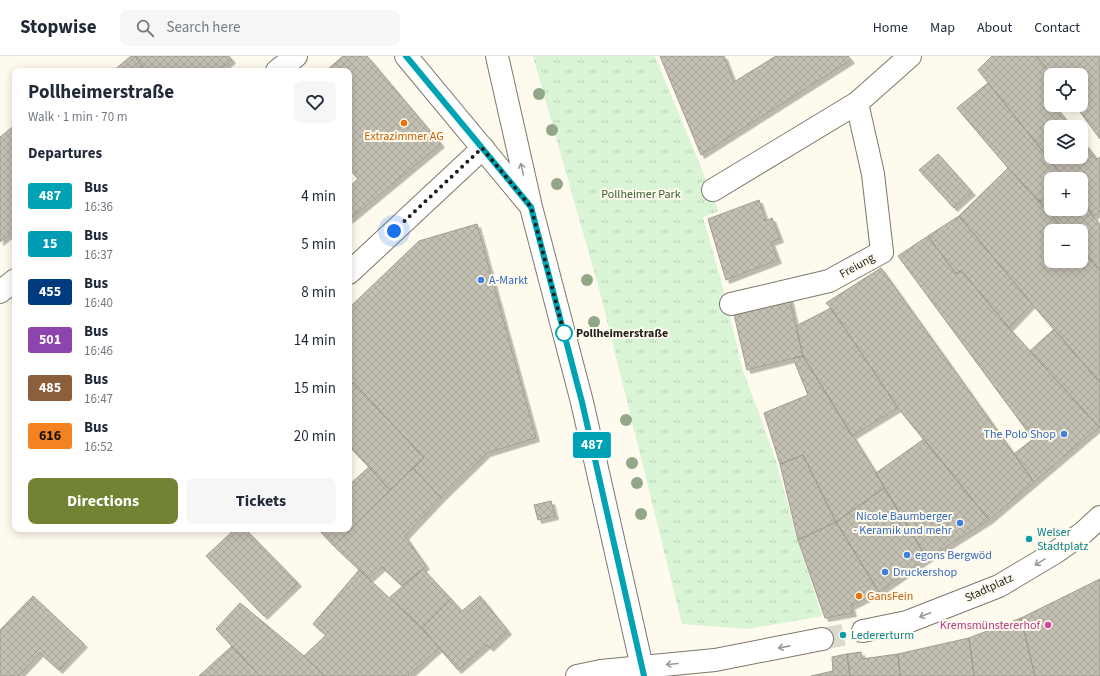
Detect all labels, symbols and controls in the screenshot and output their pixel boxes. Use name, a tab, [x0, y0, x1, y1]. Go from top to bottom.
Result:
search box	[120, 10, 400, 46]
text: Stopwise	[20, 14, 96, 41]
icon: search	[134, 17, 156, 39]
text: Search here	[166, 17, 240, 38]
text: Home	[873, 18, 908, 38]
text: Map	[930, 18, 955, 38]
text: About	[977, 18, 1012, 38]
text: Contact	[1034, 18, 1080, 38]
map controls	[1044, 68, 1088, 268]
button: locate	[1044, 68, 1088, 112]
text: Pollheimerstraße	[28, 79, 174, 106]
button: heart	[294, 81, 336, 123]
text: Walk · 1 min · 70 m	[28, 108, 128, 126]
marker: Extrazimmer AG	[399, 118, 409, 128]
button: layers	[1044, 120, 1088, 164]
place label: Extrazimmer AG	[364, 128, 444, 145]
text: Departures	[28, 143, 102, 164]
one-way arrow	[518, 163, 526, 176]
button: +	[1044, 172, 1088, 216]
text: Bus	[84, 177, 108, 198]
text: 487	[39, 186, 61, 206]
text: 4 min	[301, 186, 336, 207]
park label: Pollheimer Park	[601, 186, 681, 203]
text: 16:36	[84, 198, 113, 216]
your location	[384, 221, 404, 241]
button: −	[1044, 224, 1088, 268]
text: Bus	[84, 225, 108, 246]
text: 15	[43, 234, 57, 254]
text: 5 min	[301, 234, 336, 255]
text: 16:37	[84, 246, 113, 264]
street label: Freiung	[836, 249, 878, 283]
place label: A-Markt	[489, 272, 528, 289]
text: Bus	[84, 273, 108, 294]
marker: A-Markt	[476, 275, 486, 285]
text: 455	[39, 282, 61, 302]
text: 8 min	[301, 282, 336, 303]
text: 16:40	[84, 294, 113, 312]
text: Bus	[84, 321, 108, 342]
marker: Pollheimerstraße	[555, 324, 573, 342]
place label: Pollheimerstraße	[576, 325, 668, 342]
text: 501	[39, 330, 61, 350]
text: 14 min	[294, 330, 336, 351]
text: 16:46	[84, 342, 113, 360]
text: Bus	[84, 369, 108, 390]
text: 485	[39, 378, 61, 398]
text: 15 min	[294, 378, 336, 399]
text: 16:47	[84, 390, 113, 408]
text: Bus	[84, 417, 108, 438]
text: 616	[39, 426, 61, 446]
text: 20 min	[294, 426, 336, 447]
place label: The Polo Shop	[984, 426, 1056, 443]
marker: The Polo Shop	[1059, 429, 1069, 439]
line badge: 487	[569, 432, 615, 458]
text: 487	[581, 435, 603, 455]
text: 16:52	[84, 438, 113, 456]
button: Directions	[28, 478, 178, 524]
button: Tickets	[186, 478, 336, 524]
place label: Nicole Baumberger - Keramik und mehr	[853, 508, 953, 539]
marker: Nicole Baumberger - Keramik und mehr	[955, 518, 965, 528]
place label: Welser Stadtplatz	[1037, 524, 1088, 555]
marker: Welser Stadtplatz	[1024, 534, 1034, 544]
place label: egons Bergwöd	[915, 547, 992, 564]
marker: egons Bergwöd	[902, 550, 912, 560]
one-way arrow	[1034, 558, 1046, 566]
place label: Druckershop	[893, 564, 957, 581]
marker: Druckershop	[880, 567, 890, 577]
street label: Stadtplatz	[962, 569, 1016, 607]
place label: GansFein	[867, 588, 913, 605]
marker: GansFein	[854, 591, 864, 601]
one-way arrow	[920, 612, 932, 620]
place label: Kremsmünstererhof	[940, 617, 1040, 634]
marker: Kremsmünstererhof	[1043, 620, 1053, 630]
place label: Ledererturm	[851, 627, 914, 644]
marker: Ledererturm	[838, 630, 848, 640]
one-way arrow	[778, 643, 791, 651]
one-way arrow	[666, 660, 679, 667]

